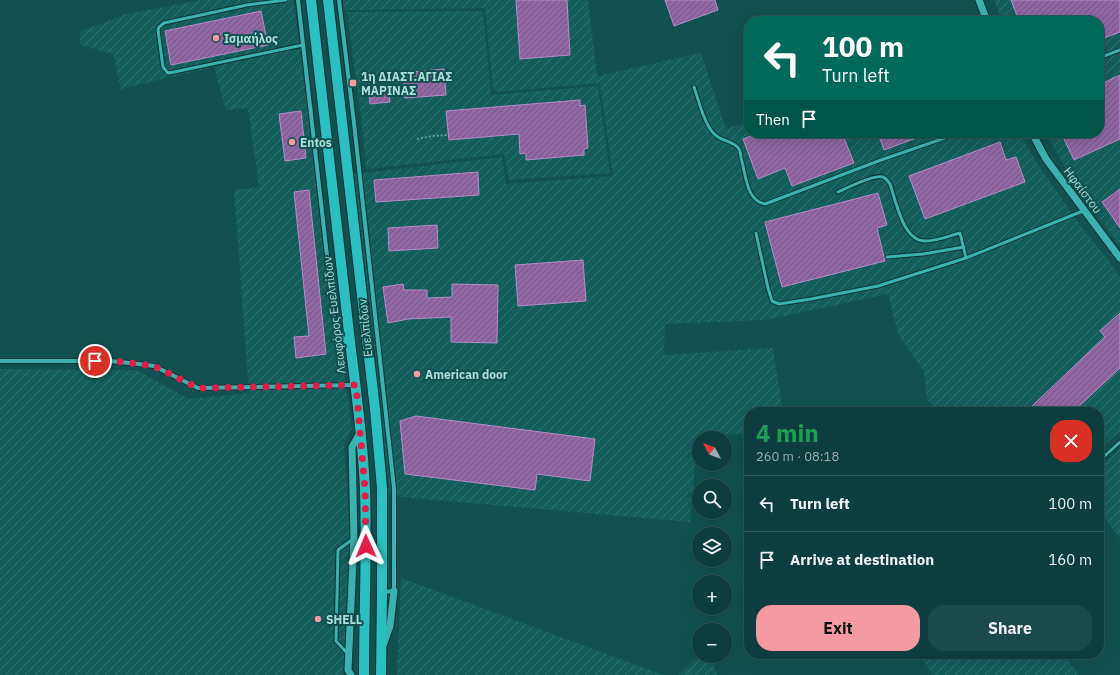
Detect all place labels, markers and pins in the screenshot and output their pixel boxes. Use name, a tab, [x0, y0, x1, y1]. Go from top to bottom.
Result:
place label: Ισμαήλος	[224, 31, 278, 46]
marker: Ισμαήλος	[211, 33, 221, 43]
place label: 1η ΔΙΑΣΤ.ΑΓΙΑΣ ΜΑΡΙΝΑΣ	[361, 69, 452, 98]
marker: 1η ΔΙΑΣΤ.ΑΓΙΑΣ ΜΑΡΙΝΑΣ	[348, 78, 358, 88]
place label: Entos	[300, 135, 332, 150]
marker: Entos	[287, 137, 297, 147]
pin	[78, 344, 112, 378]
place label: American door	[425, 367, 508, 382]
marker: American door	[412, 369, 422, 379]
place label: SHELL	[326, 612, 362, 627]
marker: SHELL	[313, 614, 323, 624]

